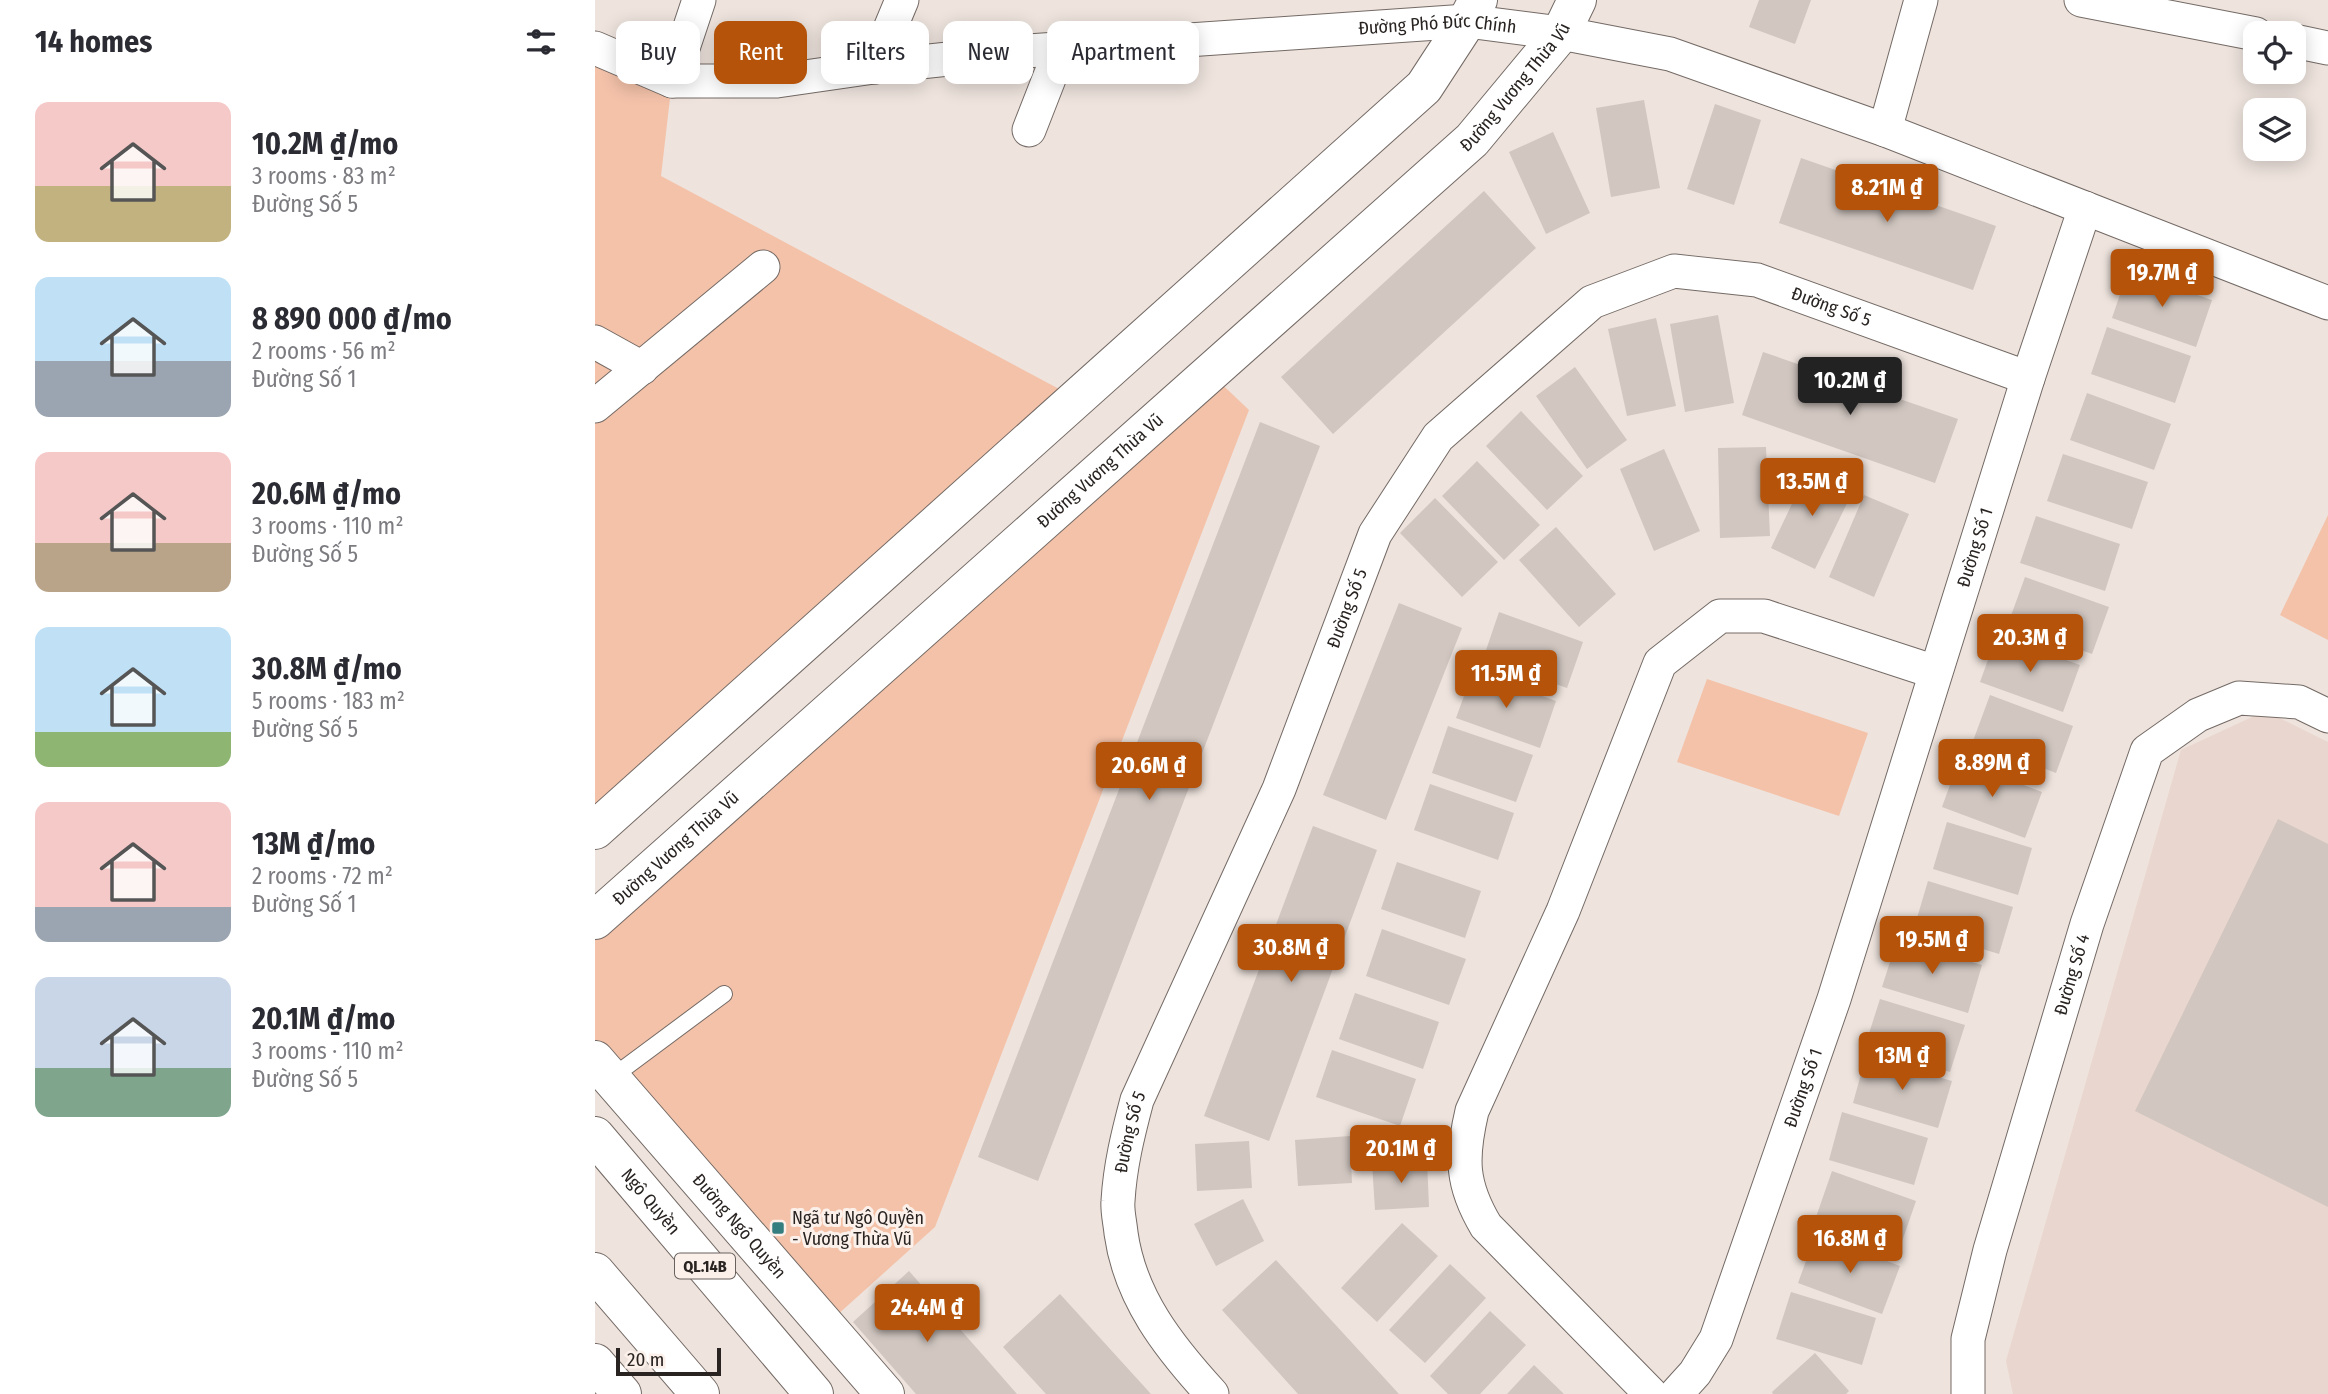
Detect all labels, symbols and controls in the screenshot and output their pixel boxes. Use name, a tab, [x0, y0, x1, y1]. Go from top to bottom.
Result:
street label: Đường Phó Đức Chính	[1357, 10, 1518, 39]
street label: Đường Vương Thừa Vũ	[1455, 19, 1575, 156]
chip: Buy	[616, 21, 700, 84]
chip: Rent	[714, 21, 807, 84]
chip: Filters	[821, 21, 929, 84]
chip: New	[943, 21, 1033, 84]
chip: Apartment	[1047, 21, 1199, 84]
map controls	[2243, 21, 2306, 161]
button: locate	[2243, 21, 2306, 84]
icon: filters	[522, 23, 560, 61]
text: 14 homes	[35, 24, 152, 60]
button: layers	[2243, 98, 2306, 161]
text: 10.2M ₫/mo	[252, 126, 398, 162]
icon: home	[91, 130, 175, 214]
text: 3 rooms · 83 m²	[252, 162, 396, 190]
pin: 8.21M ₫	[1822, 164, 1952, 224]
text: 8.21M ₫	[1851, 173, 1923, 201]
text: Đường Số 5	[252, 190, 358, 218]
pin: 19.7M ₫	[2097, 250, 2227, 309]
text: 19.7M ₫	[2127, 258, 2197, 286]
street label: Đường Số 5	[1788, 282, 1874, 331]
text: 8 890 000 ₫/mo	[252, 301, 452, 337]
icon: home	[91, 305, 175, 389]
text: 2 rooms · 56 m²	[252, 337, 396, 365]
pin: 10.2M ₫	[1785, 358, 1915, 417]
text: Đường Số 1	[252, 365, 357, 393]
text: 10.2M ₫	[1814, 366, 1886, 394]
street label: Đường Vương Thừa Vũ	[1032, 409, 1168, 533]
pin: 13.5M ₫	[1747, 458, 1877, 518]
text: 13.5M ₫	[1776, 467, 1848, 495]
text: 20.6M ₫/mo	[252, 476, 401, 512]
icon: home	[91, 480, 175, 564]
street label: Đường Số 1	[1952, 505, 1998, 590]
text: 3 rooms · 110 m²	[252, 512, 403, 540]
text: Đường Số 5	[252, 540, 358, 568]
street label: Đường Số 5	[1322, 566, 1372, 651]
pin: 20.3M ₫	[1965, 614, 2095, 674]
text: 20.3M ₫	[1993, 623, 2067, 651]
pin: 11.5M ₫	[1441, 650, 1571, 710]
text: 30.8M ₫/mo	[252, 651, 402, 687]
icon: home	[91, 655, 175, 739]
text: 11.5M ₫	[1471, 659, 1541, 687]
text: 5 rooms · 183 m²	[252, 687, 405, 715]
text: Đường Số 5	[252, 715, 358, 743]
pin: 8.89M ₫	[1927, 740, 2057, 799]
pin: 20.6M ₫	[1084, 742, 1214, 802]
text: 8.89M ₫	[1954, 748, 2030, 776]
text: 20.6M ₫	[1112, 751, 1186, 779]
street label: Đường Vương Thừa Vũ	[608, 786, 743, 910]
text: 13M ₫/mo	[252, 826, 375, 862]
icon: home	[91, 830, 175, 914]
text: 2 rooms · 72 m²	[252, 862, 393, 890]
text: Đường Số 1	[252, 890, 357, 918]
pin: 19.5M ₫	[1867, 916, 1997, 976]
pin: 30.8M ₫	[1226, 925, 1356, 984]
text: 19.5M ₫	[1896, 925, 1968, 953]
street label: Đường Số 4	[2049, 931, 2094, 1018]
text: 30.8M ₫	[1254, 933, 1328, 961]
text: 20.1M ₫/mo	[252, 1001, 395, 1037]
icon: home	[91, 1005, 175, 1089]
pin: 13M ₫	[1853, 1032, 1951, 1092]
text: 3 rooms · 110 m²	[252, 1037, 403, 1065]
text: 13M ₫	[1875, 1041, 1929, 1069]
street label: Đường Số 1	[1779, 1046, 1827, 1130]
text: Đường Số 5	[252, 1065, 358, 1093]
street label: Đường Số 5	[1110, 1088, 1151, 1175]
pin: 20.1M ₫	[1336, 1126, 1466, 1185]
text: 20.1M ₫	[1366, 1134, 1436, 1162]
street label: Ngô Quyền	[616, 1164, 685, 1239]
street label: Đường Ngô Quyền	[688, 1169, 791, 1283]
place label: Ngã tư Ngô Quyền - Vương Thừa Vũ	[792, 1207, 924, 1250]
pin: 16.8M ₫	[1785, 1216, 1915, 1275]
marker: Ngã tư Ngô Quyền - Vương Thừa Vũ	[770, 1220, 786, 1236]
text: 16.8M ₫	[1813, 1224, 1887, 1252]
road number: QL.14B	[675, 1254, 735, 1278]
pin: 24.4M ₫	[862, 1284, 992, 1344]
text: 24.4M ₫	[891, 1293, 963, 1321]
scale bar	[616, 1345, 721, 1377]
text: 20 m	[627, 1348, 664, 1371]

